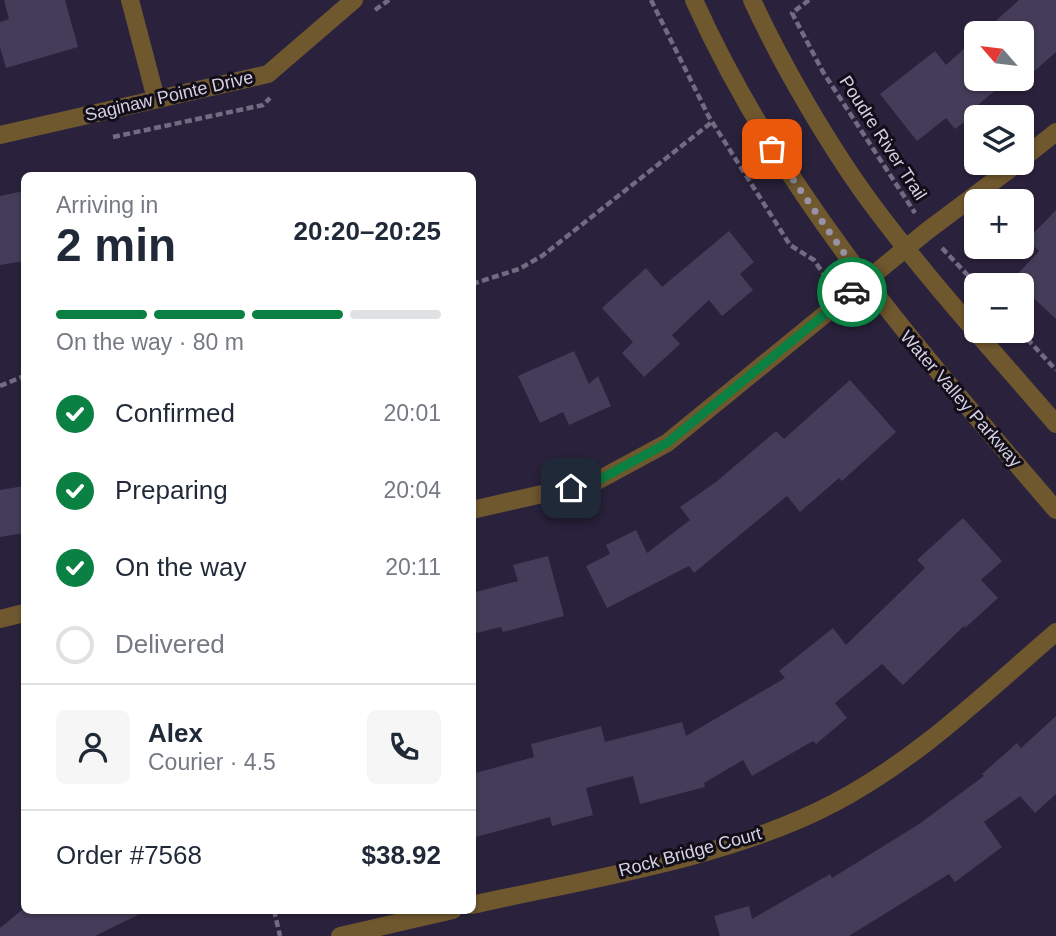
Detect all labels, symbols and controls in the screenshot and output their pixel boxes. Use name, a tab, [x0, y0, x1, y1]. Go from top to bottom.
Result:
north arrow	[964, 21, 1034, 91]
map controls	[964, 21, 1034, 343]
street label: Saginaw Pointe Drive	[83, 67, 255, 125]
street label: Poudre River Trail	[835, 72, 931, 204]
button: layers	[964, 105, 1034, 175]
pin	[742, 119, 802, 179]
icon: bag	[753, 130, 791, 168]
button: +	[964, 189, 1034, 259]
text: Arriving in	[56, 192, 158, 218]
text: 20:20–20:25	[294, 216, 441, 246]
text: 2 min	[56, 219, 176, 271]
courier	[817, 257, 887, 327]
icon: car	[833, 273, 871, 311]
button: −	[964, 273, 1034, 343]
street label: Water Valley Parkway	[896, 327, 1026, 471]
text: On the way · 80 m	[56, 329, 244, 355]
icon: check	[56, 395, 94, 433]
text: Confirmed	[115, 398, 235, 428]
text: 20:01	[383, 400, 441, 426]
pin	[541, 458, 601, 518]
icon: home	[552, 469, 590, 507]
icon: check	[56, 472, 94, 510]
text: Preparing	[115, 475, 228, 505]
text: 20:04	[383, 477, 441, 503]
icon: check	[56, 549, 94, 587]
text: On the way	[115, 552, 247, 582]
text: 20:11	[385, 554, 441, 580]
text: Delivered	[115, 629, 225, 659]
button: person	[56, 710, 130, 784]
button: phone	[367, 710, 441, 784]
text: Alex	[148, 718, 203, 748]
text: Courier · 4.5	[148, 749, 276, 775]
street label: Rock Bridge Court	[616, 823, 764, 881]
text: Order #7568	[56, 840, 202, 870]
text: $38.92	[361, 840, 441, 870]

